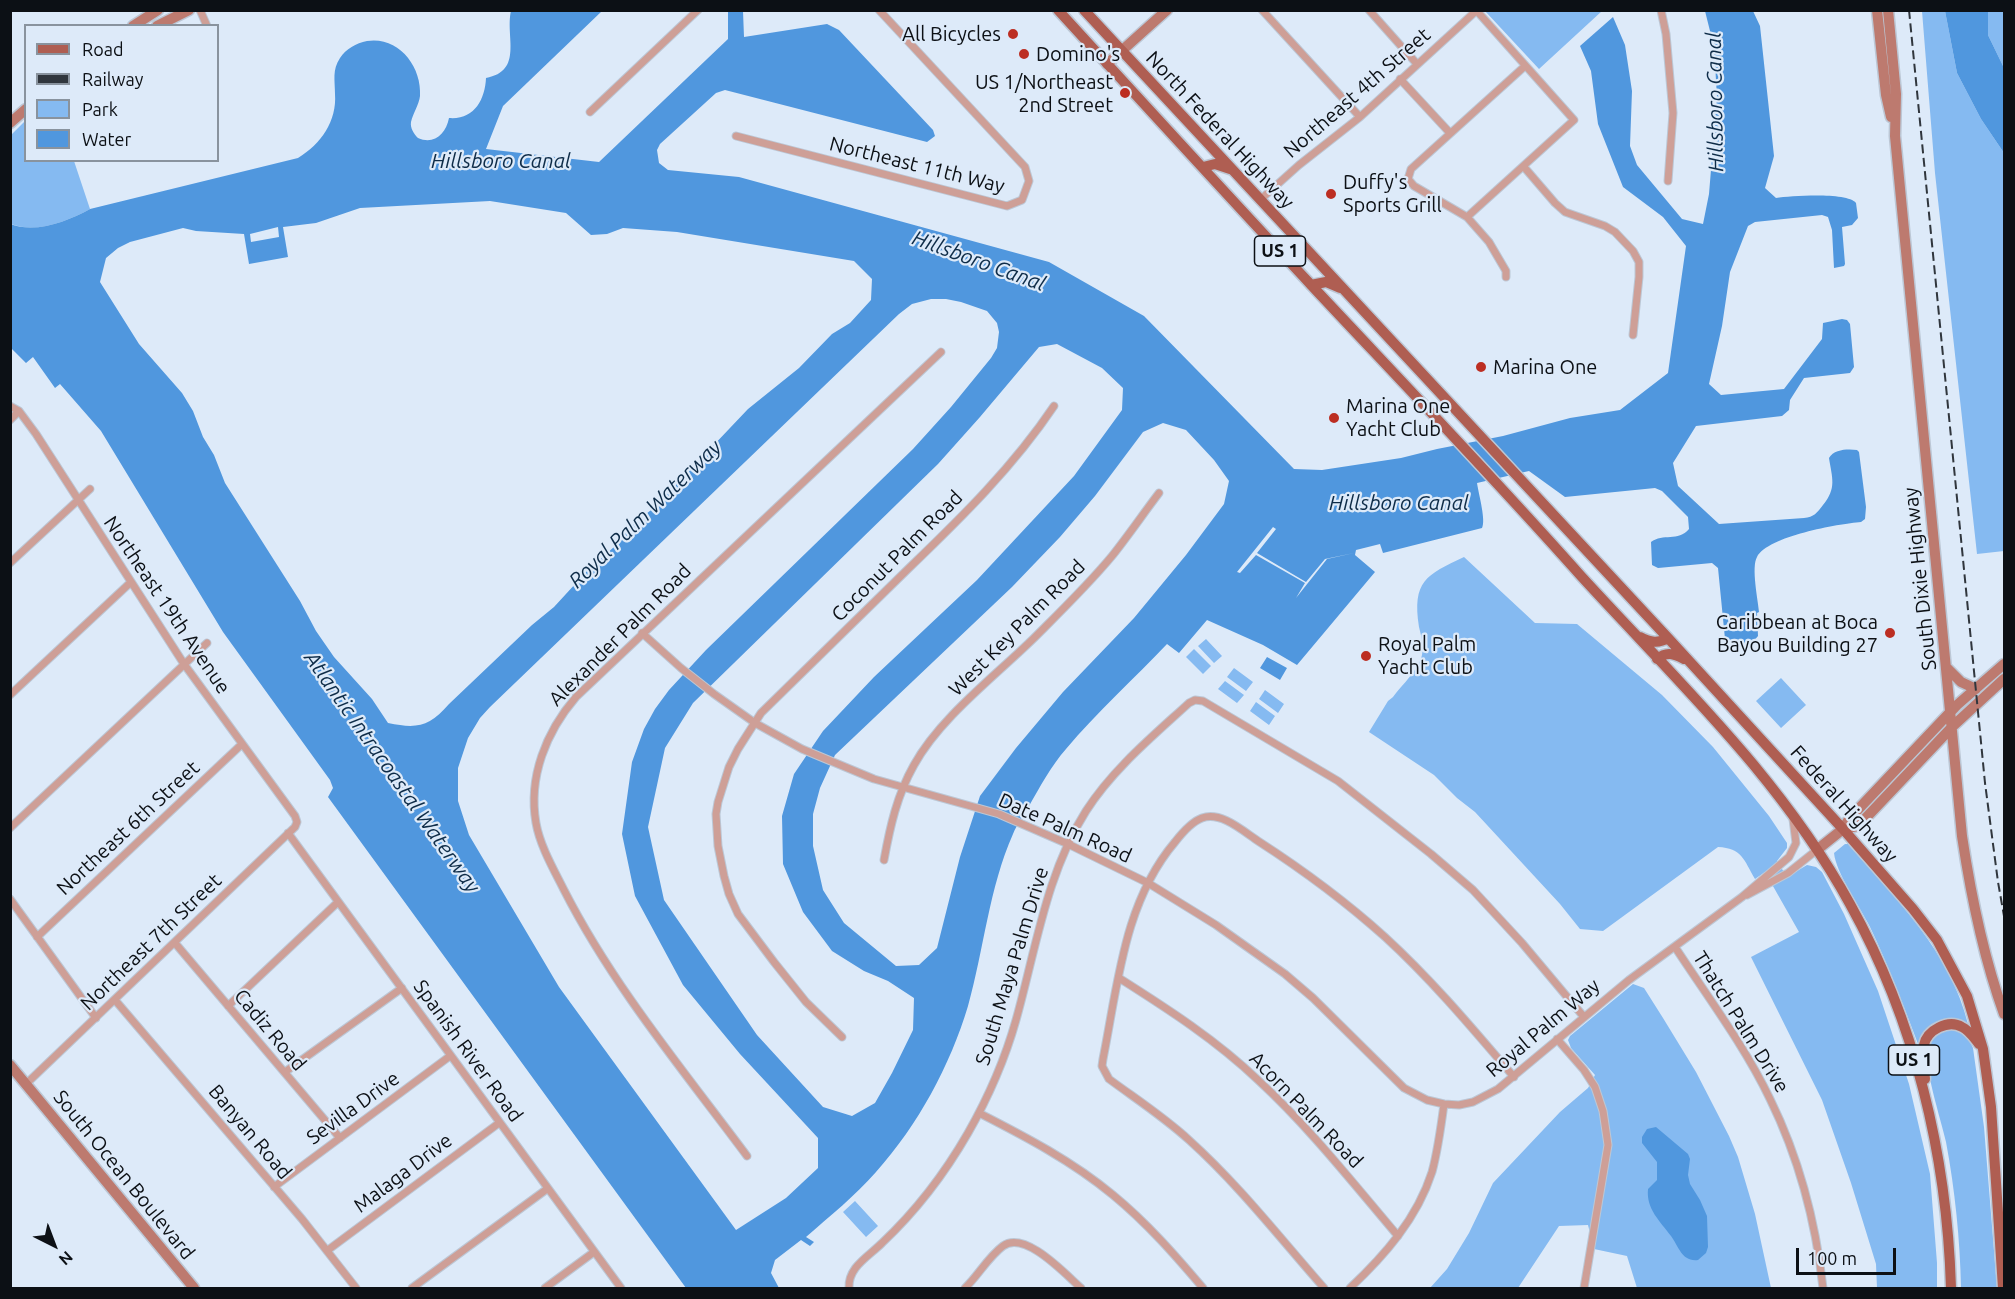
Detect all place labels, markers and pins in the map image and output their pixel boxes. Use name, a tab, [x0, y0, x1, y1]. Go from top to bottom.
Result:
place label: All Bicycles	[902, 22, 1001, 46]
marker: All Bicycles	[1006, 27, 1020, 41]
place label: Domino's	[1036, 42, 1120, 66]
marker: Domino's	[1017, 47, 1031, 61]
place label: US 1/Northeast 2nd Street	[975, 70, 1113, 117]
marker: US 1/Northeast 2nd Street	[1118, 86, 1132, 100]
place label: Duffy's Sports Grill	[1343, 170, 1442, 217]
marker: Duffy's Sports Grill	[1324, 187, 1338, 201]
place label: Marina One	[1493, 355, 1597, 379]
marker: Marina One	[1474, 360, 1488, 374]
place label: Marina One Yacht Club	[1346, 394, 1450, 441]
marker: Marina One Yacht Club	[1327, 411, 1341, 425]
place label: Caribbean at Boca Bayou Building 27	[1716, 610, 1878, 657]
marker: Caribbean at Boca Bayou Building 27	[1883, 626, 1897, 640]
place label: Royal Palm Yacht Club	[1378, 632, 1476, 679]
marker: Royal Palm Yacht Club	[1359, 649, 1373, 663]

